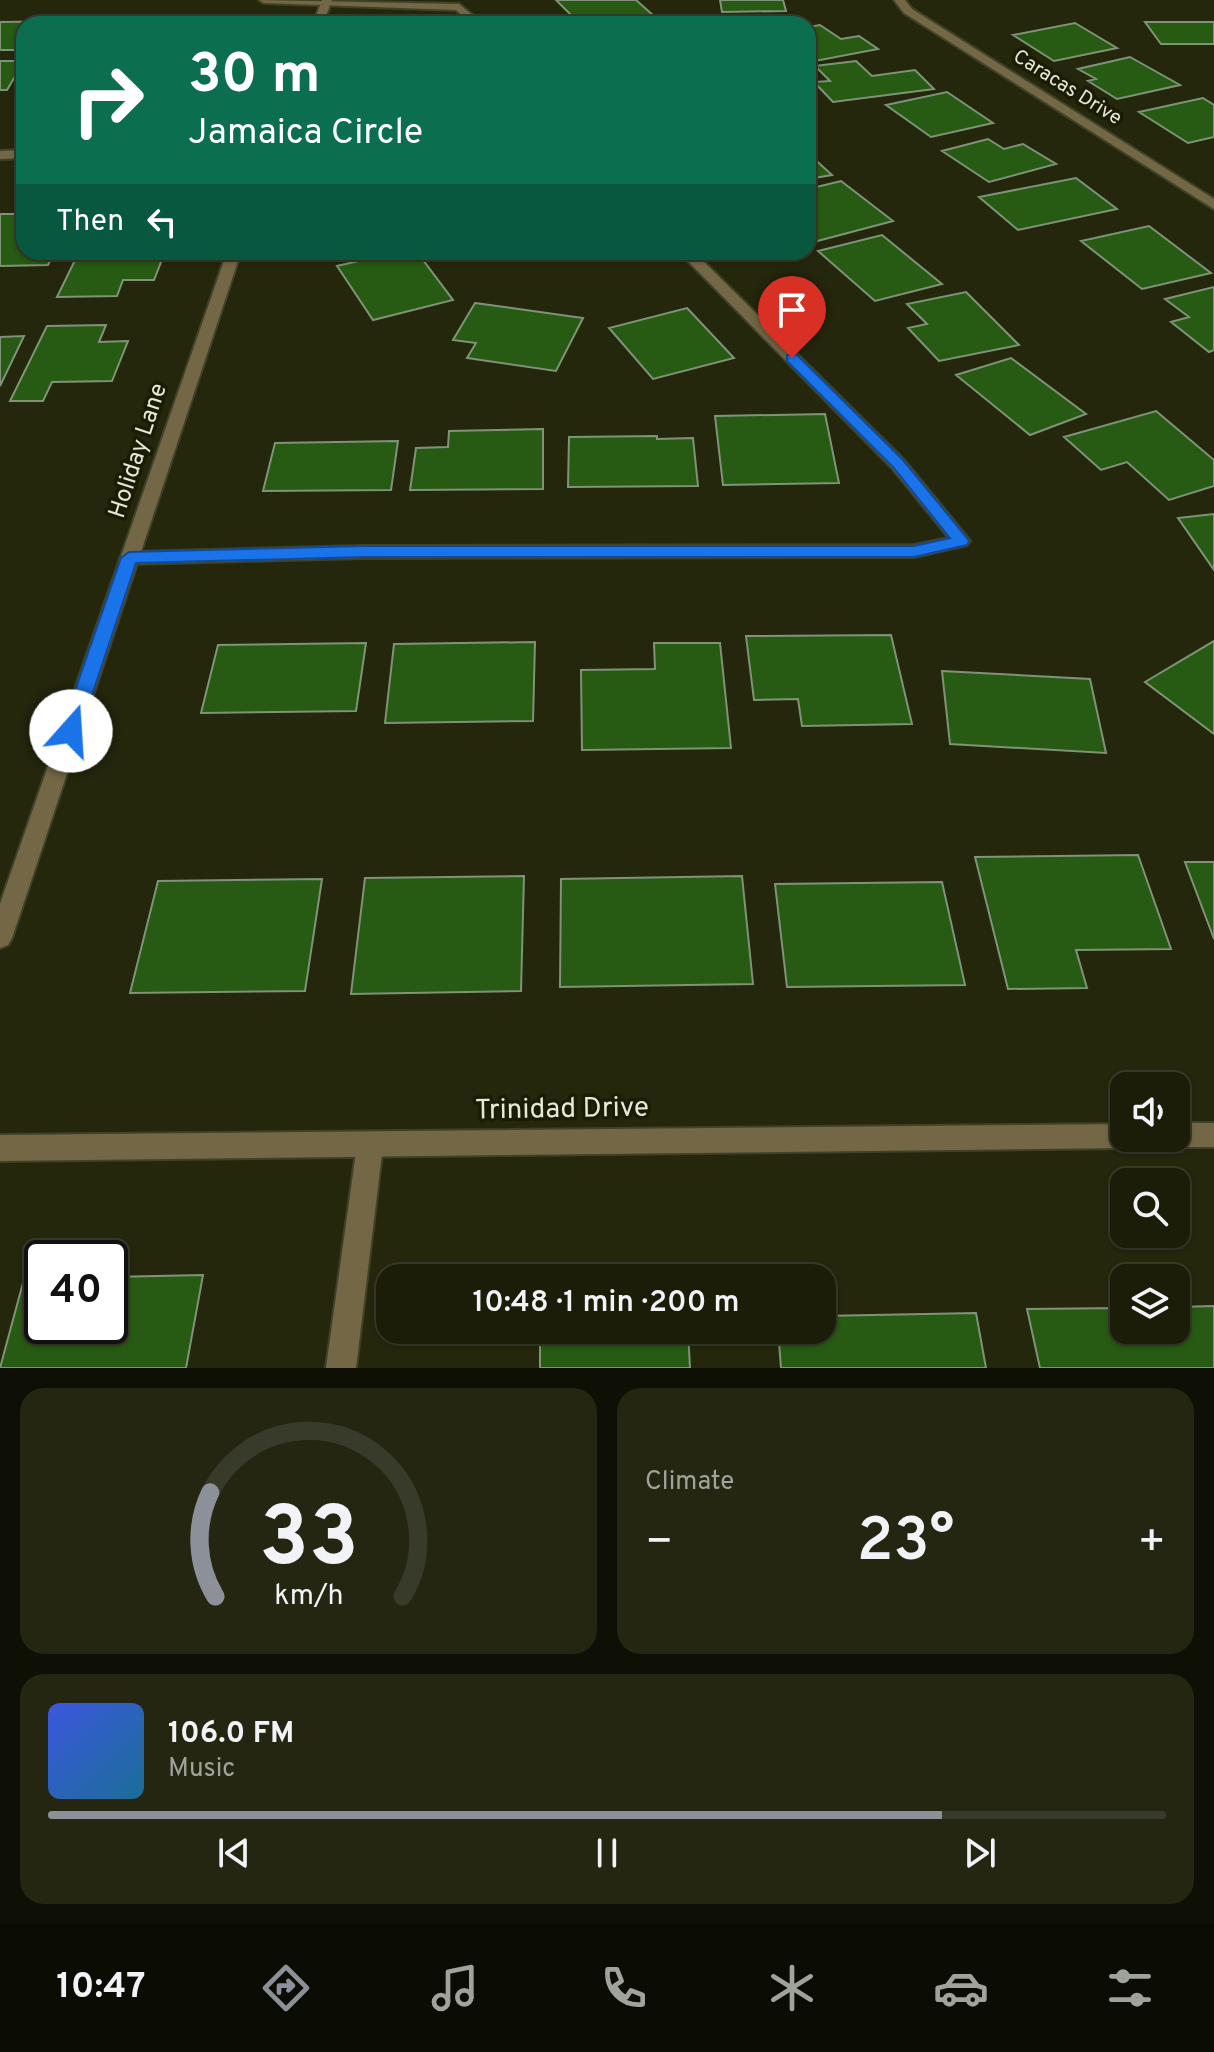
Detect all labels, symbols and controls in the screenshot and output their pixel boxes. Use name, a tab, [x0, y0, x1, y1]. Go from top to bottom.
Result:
text: 30 m	[188, 42, 321, 112]
street label: Caracas Drive	[1008, 44, 1126, 132]
icon: right	[56, 48, 160, 152]
text: Jamaica Circle	[188, 111, 423, 157]
icon: left	[140, 200, 184, 244]
text: Then	[56, 204, 124, 241]
pin	[758, 276, 826, 358]
icon: arrive	[770, 288, 814, 332]
street label: Holiday Lane	[103, 380, 175, 522]
position arrow	[29, 689, 113, 773]
map controls	[1110, 1072, 1190, 1344]
button: sound	[1110, 1072, 1190, 1152]
street label: Trinidad Drive	[475, 1090, 649, 1130]
button: search	[1110, 1168, 1190, 1248]
speed limit sign: 40	[24, 1240, 128, 1344]
button: layers	[1110, 1264, 1190, 1344]
text: 10:48 · 1 min · 200 m	[472, 1285, 740, 1322]
text: Climate	[645, 1466, 734, 1499]
text: 33	[259, 1490, 358, 1595]
text: 23°	[857, 1506, 954, 1582]
text: −	[645, 1516, 673, 1572]
text: +	[1138, 1516, 1166, 1572]
text: km/h	[274, 1579, 343, 1615]
text: 106.0 FM	[168, 1716, 294, 1753]
text: Music	[168, 1753, 235, 1786]
icon: previous	[212, 1831, 256, 1875]
icon: pause	[585, 1831, 629, 1875]
icon: next	[958, 1831, 1002, 1875]
icon: directions	[258, 1960, 314, 2016]
icon: music	[427, 1960, 483, 2016]
icon: phone	[596, 1960, 652, 2016]
icon: climate	[764, 1960, 820, 2016]
icon: car	[933, 1960, 989, 2016]
icon: filters	[1102, 1960, 1158, 2016]
text: 10:47	[56, 1965, 146, 2011]

